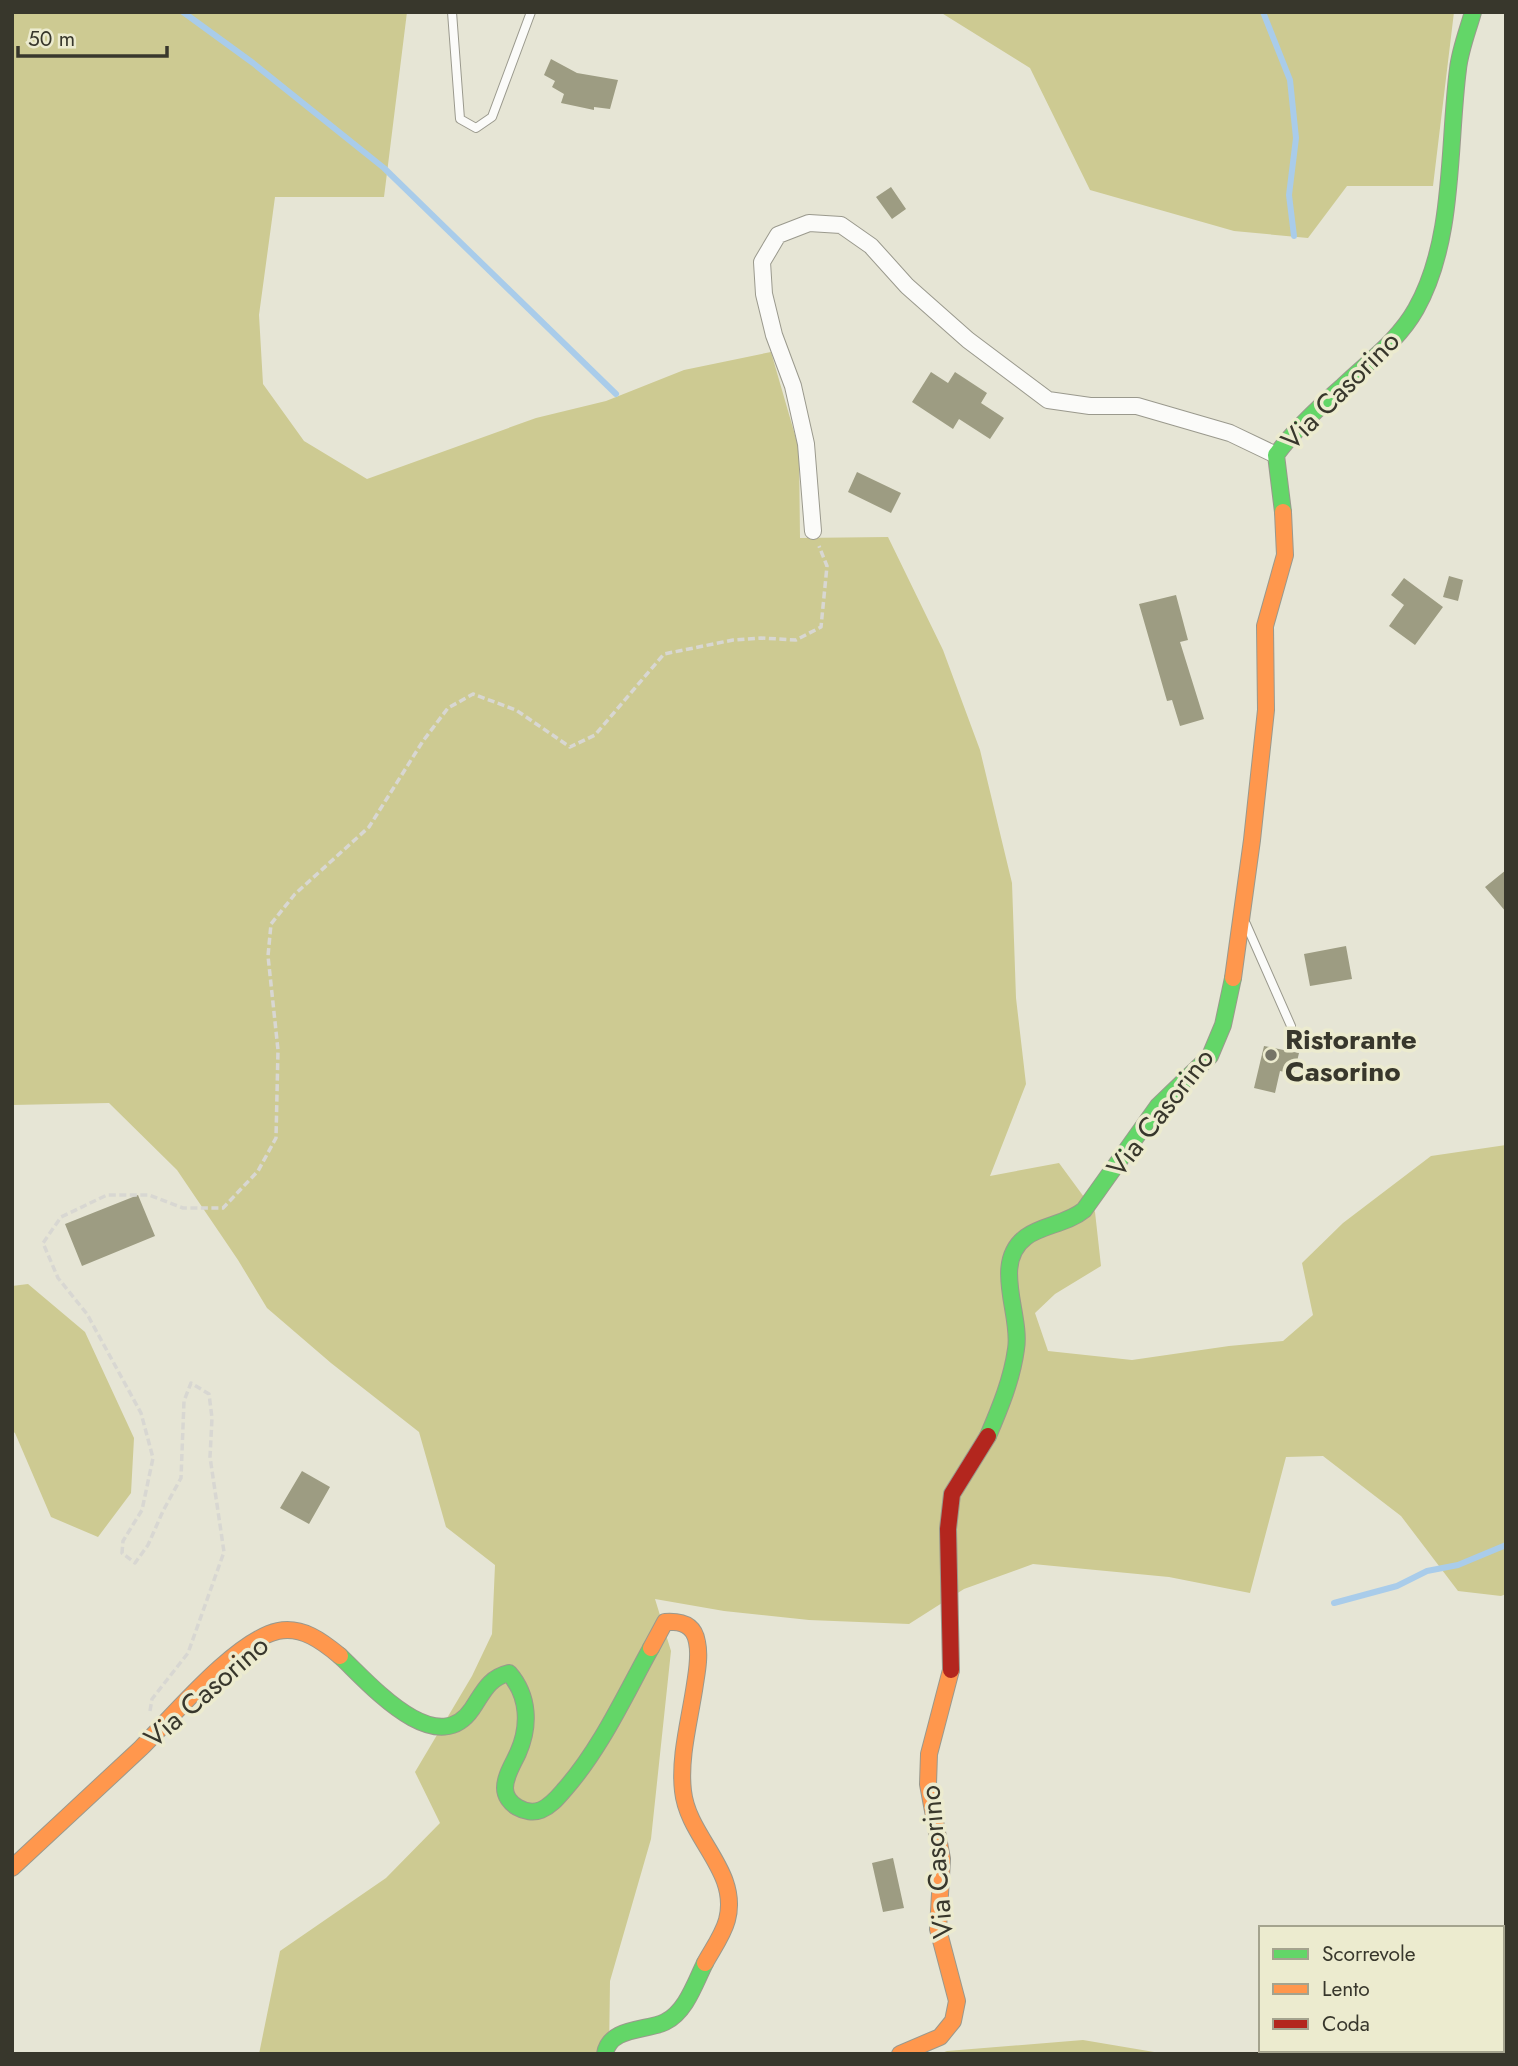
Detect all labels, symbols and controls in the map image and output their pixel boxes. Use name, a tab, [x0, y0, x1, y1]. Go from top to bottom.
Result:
scale bar	[18, 14, 166, 58]
text: 50 m	[28, 24, 75, 54]
street label: Via Casorino	[1272, 322, 1409, 459]
place label: Ristorante Casorino	[1285, 1019, 1417, 1092]
street label: Via Casorino	[1097, 1039, 1224, 1186]
marker: Ristorante Casorino	[1263, 1047, 1279, 1063]
street label: Via Casorino	[135, 1625, 278, 1757]
street label: Via Casorino	[909, 1784, 964, 1940]
legend	[1259, 1926, 1504, 2052]
text: Scorrevole	[1322, 1939, 1416, 1969]
text: Lento	[1322, 1974, 1370, 2004]
text: Coda	[1322, 2009, 1370, 2039]

